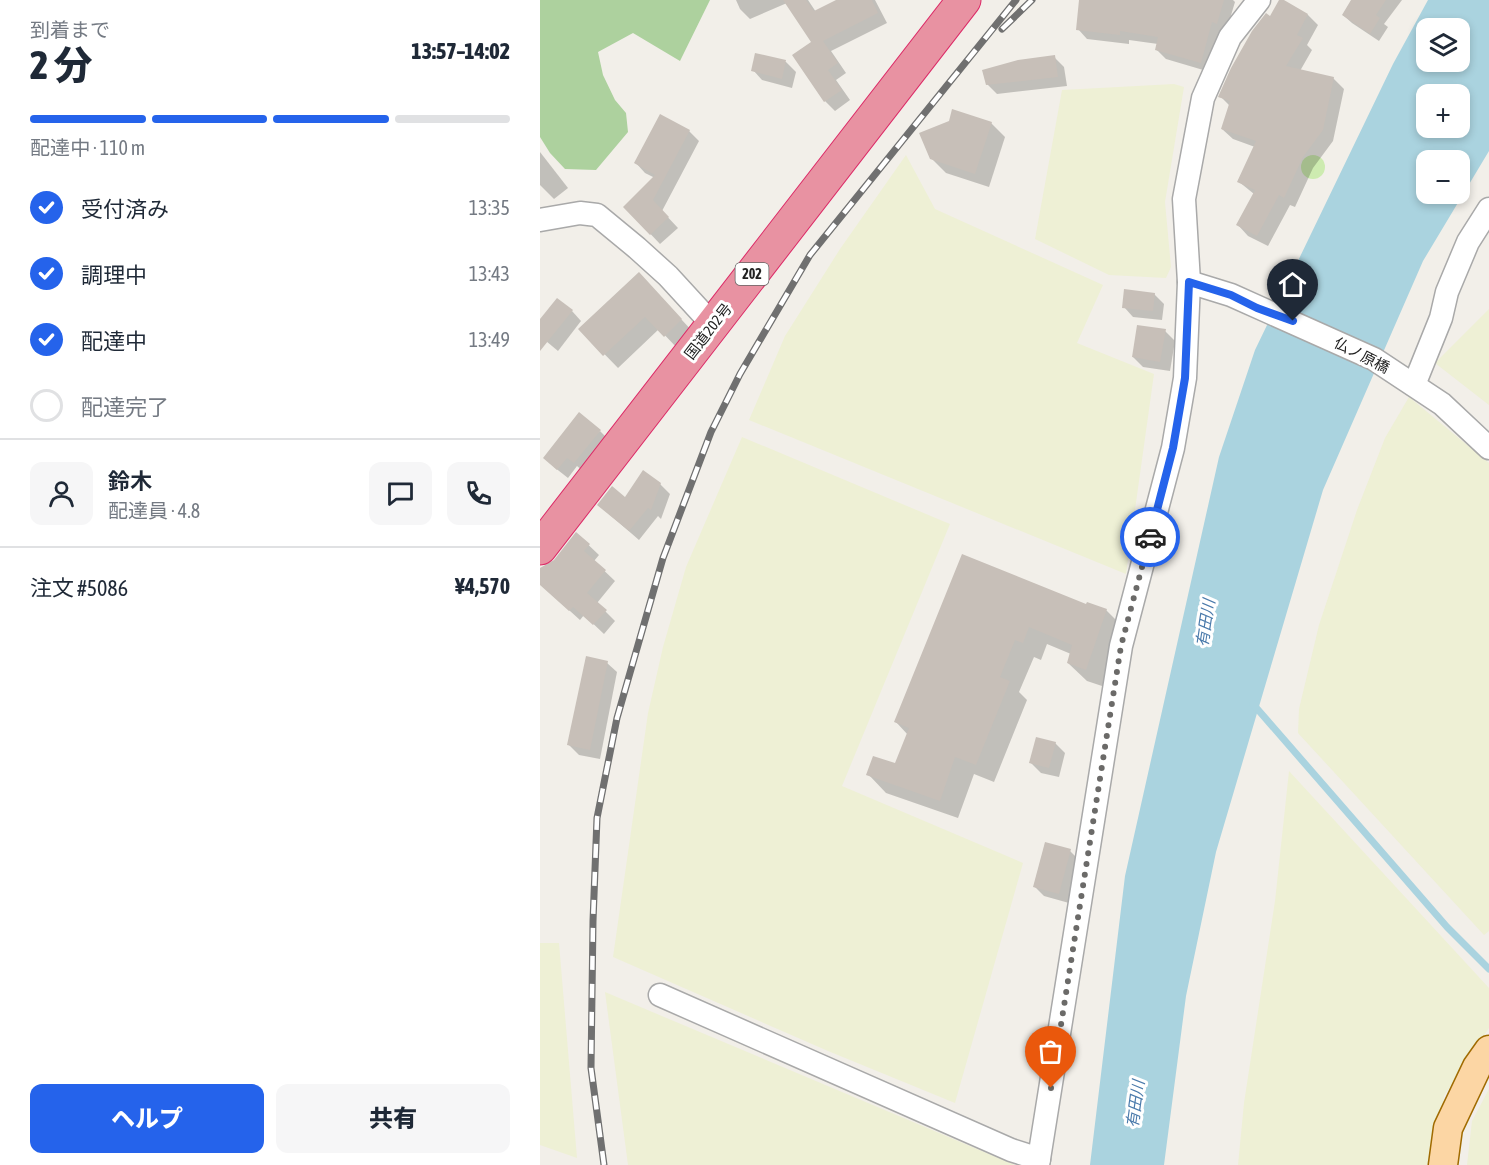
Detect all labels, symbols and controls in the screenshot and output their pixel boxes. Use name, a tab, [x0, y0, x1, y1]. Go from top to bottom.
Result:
text: 到着まで	[30, 18, 110, 41]
map controls	[1416, 18, 1470, 204]
button: layers	[1416, 18, 1470, 72]
text: 13:57–14:02	[411, 38, 510, 64]
text: 2 分	[30, 43, 93, 87]
button: +	[1416, 84, 1470, 138]
text: 配達中 · 110 m	[30, 136, 145, 159]
button: −	[1416, 150, 1470, 204]
icon: check	[30, 191, 63, 224]
text: 受付済み	[81, 196, 169, 222]
text: 13:35	[469, 196, 510, 219]
icon: check	[30, 257, 63, 290]
pin	[1267, 259, 1318, 321]
text: 調理中	[81, 262, 147, 288]
text: 13:43	[469, 262, 510, 285]
road number: 202	[736, 263, 768, 285]
icon: home	[1276, 268, 1309, 301]
street label: 国道202号	[681, 300, 735, 362]
icon: check	[30, 323, 63, 356]
text: 配達中	[81, 328, 147, 354]
text: 13:49	[469, 328, 510, 351]
street label: 仏ノ原橋	[1331, 334, 1393, 376]
text: 配達完了	[81, 394, 169, 420]
button: person	[30, 462, 93, 525]
button: chat	[369, 462, 432, 525]
button: phone	[447, 462, 510, 525]
text: 鈴木	[108, 468, 152, 494]
text: 配達員 · 4.8	[108, 499, 200, 522]
courier	[1120, 507, 1180, 567]
icon: car	[1134, 521, 1167, 554]
text: ¥4,570	[455, 573, 510, 599]
text: 注文 #5086	[30, 575, 128, 601]
water label: 有田川	[1192, 596, 1218, 648]
pin	[1025, 1026, 1076, 1088]
icon: bag	[1034, 1035, 1067, 1068]
water label: 有田川	[1123, 1077, 1148, 1129]
button: ヘルプ	[30, 1084, 264, 1153]
button: 共有	[276, 1084, 510, 1153]

